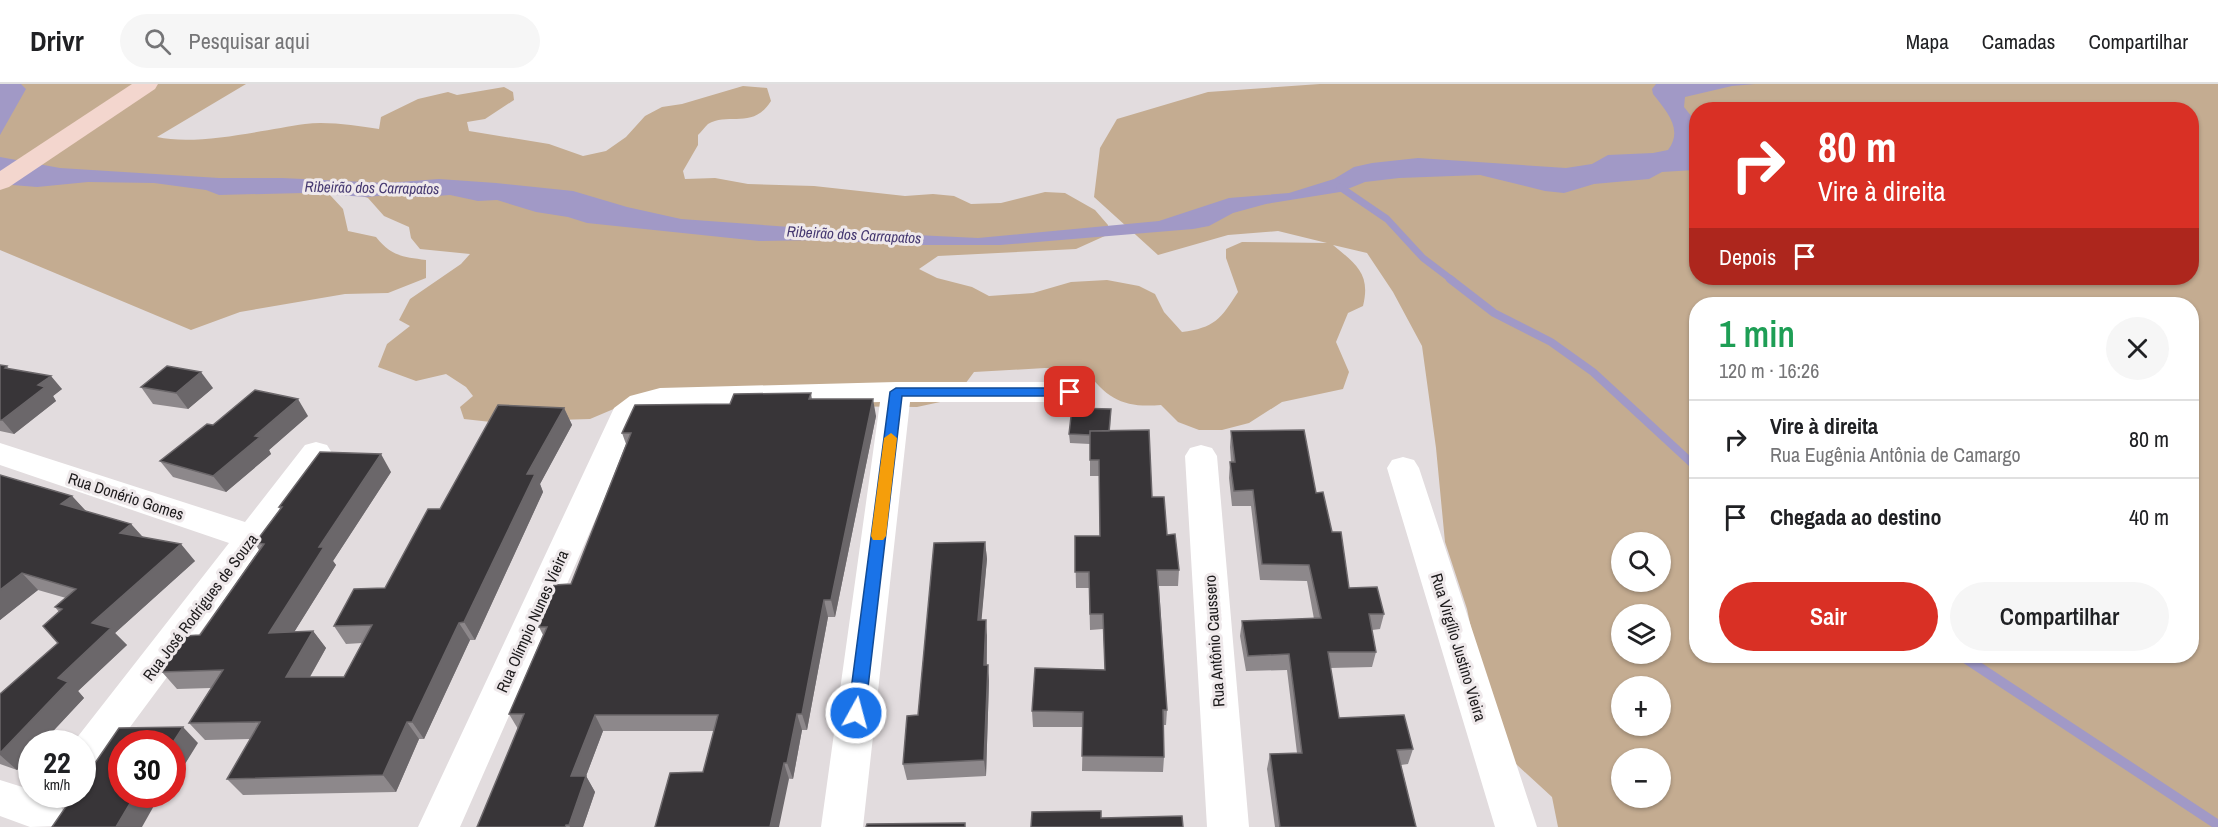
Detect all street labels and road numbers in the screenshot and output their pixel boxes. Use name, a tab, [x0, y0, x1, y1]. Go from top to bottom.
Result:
street label: Rua Donério Gomes	[65, 467, 187, 525]
street label: Rua José Rodrigues de Souza	[137, 528, 263, 685]
street label: Rua Olímpio Nunes Vieira	[491, 546, 574, 696]
street label: Rua Virgílio Justino Vieira	[1426, 570, 1492, 724]
street label: Rua Antônio Caussero	[1198, 574, 1230, 708]

